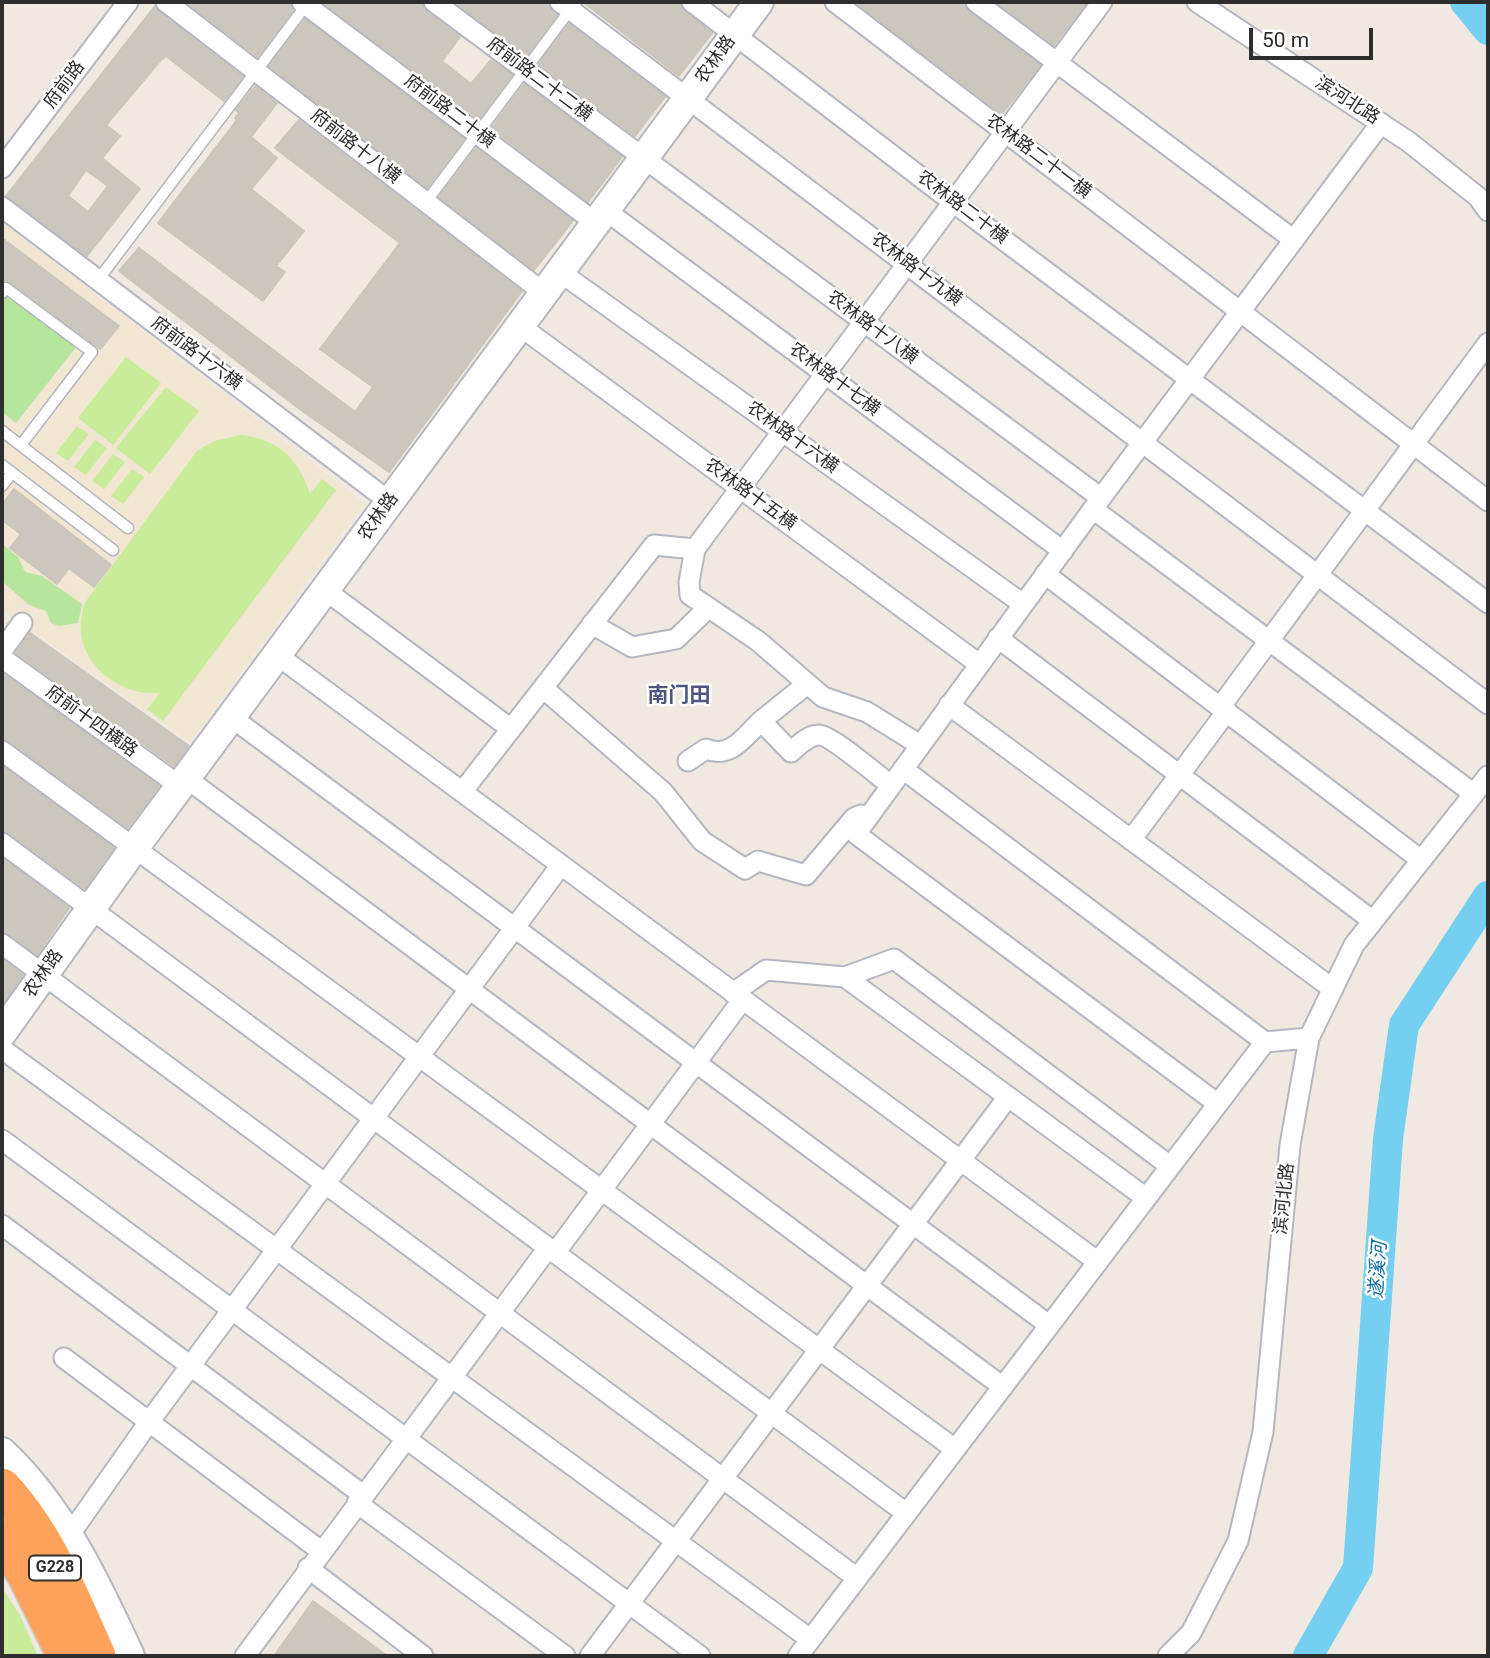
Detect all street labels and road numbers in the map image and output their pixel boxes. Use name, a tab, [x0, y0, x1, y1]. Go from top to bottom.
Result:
street label: 农林路	[691, 32, 741, 88]
street label: 府前路二十二横	[482, 33, 596, 127]
street label: 府前路	[40, 57, 90, 113]
street label: 府前路二十横	[399, 71, 499, 153]
street label: 滨河北路	[1311, 72, 1383, 130]
street label: 府前路十八横	[306, 105, 404, 189]
street label: 农林路二十一横	[981, 110, 1095, 204]
street label: 农林路二十横	[912, 167, 1012, 249]
street label: 农林路十九横	[866, 229, 966, 311]
street label: 农林路十八横	[822, 287, 922, 369]
street label: 府前路十六横	[146, 313, 246, 395]
street label: 农林路十七横	[784, 339, 884, 421]
street label: 农林路十六横	[742, 398, 842, 478]
street label: 农林路十五横	[700, 455, 800, 535]
street label: 农林路	[354, 489, 404, 545]
street label: 府前十四横路	[41, 682, 141, 762]
street label: 农林路	[20, 946, 68, 1002]
street label: 滨河北路	[1270, 1162, 1300, 1236]
road number: G228	[29, 1556, 81, 1580]

